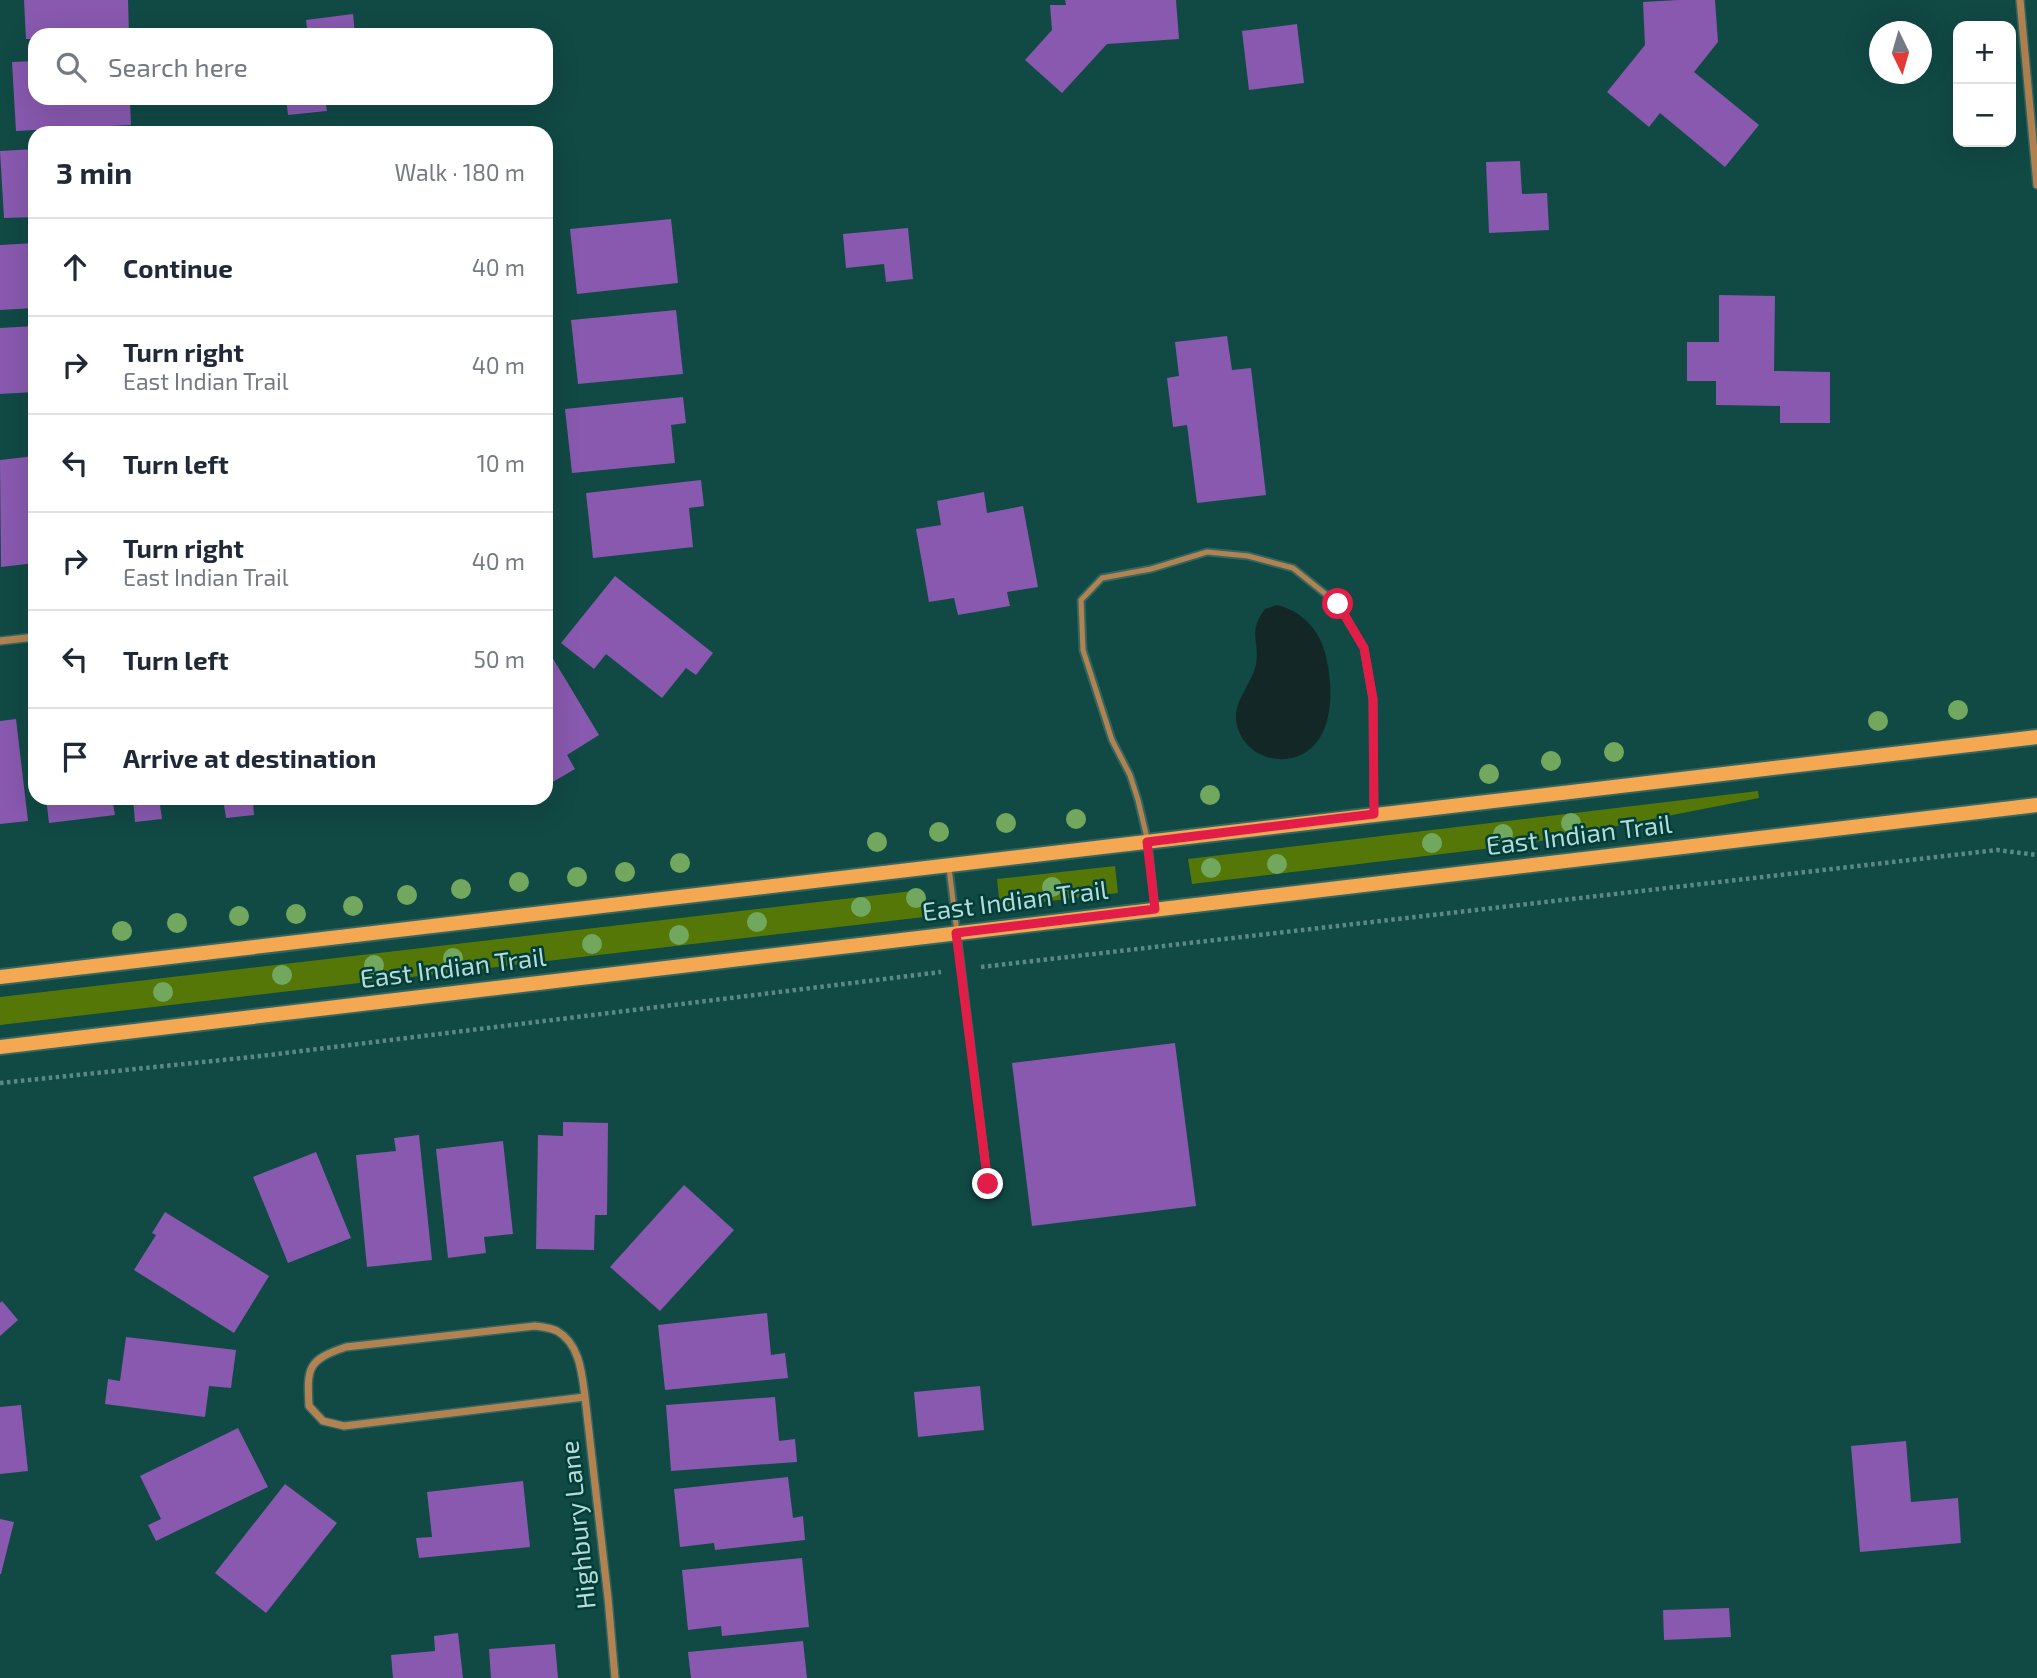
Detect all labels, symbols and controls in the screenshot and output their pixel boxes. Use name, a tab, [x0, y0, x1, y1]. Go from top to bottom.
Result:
north arrow	[1869, 21, 1932, 84]
map controls	[1953, 21, 2016, 147]
button: +	[1953, 21, 2016, 84]
search box	[28, 28, 553, 105]
icon: search	[52, 48, 90, 86]
text: Search here	[108, 51, 248, 82]
button: −	[1953, 84, 2016, 147]
text: 3 min	[56, 154, 132, 190]
text: Walk · 180 m	[395, 158, 525, 186]
icon: ahead	[56, 248, 94, 286]
text: Continue	[123, 252, 233, 283]
text: 40 m	[472, 253, 525, 281]
text: Turn right	[123, 336, 244, 367]
icon: right	[56, 346, 94, 384]
text: 40 m	[472, 351, 525, 379]
text: East Indian Trail	[123, 367, 289, 395]
icon: left	[56, 444, 94, 482]
text: Turn left	[123, 448, 229, 479]
text: 10 m	[477, 449, 525, 477]
text: Turn right	[123, 532, 244, 563]
icon: right	[56, 542, 94, 580]
text: 40 m	[472, 547, 525, 575]
text: East Indian Trail	[123, 563, 289, 591]
route start	[1322, 588, 1353, 619]
icon: left	[56, 640, 94, 678]
text: Turn left	[123, 644, 229, 675]
text: 50 m	[474, 645, 525, 673]
icon: arrive	[56, 738, 94, 776]
text: Arrive at destination	[123, 742, 376, 773]
street label: East Indian Trail	[1484, 807, 1674, 860]
street label: East Indian Trail	[920, 873, 1110, 926]
street label: East Indian Trail	[358, 940, 548, 993]
route end	[972, 1168, 1003, 1199]
street label: Highbury Lane	[552, 1439, 601, 1611]

